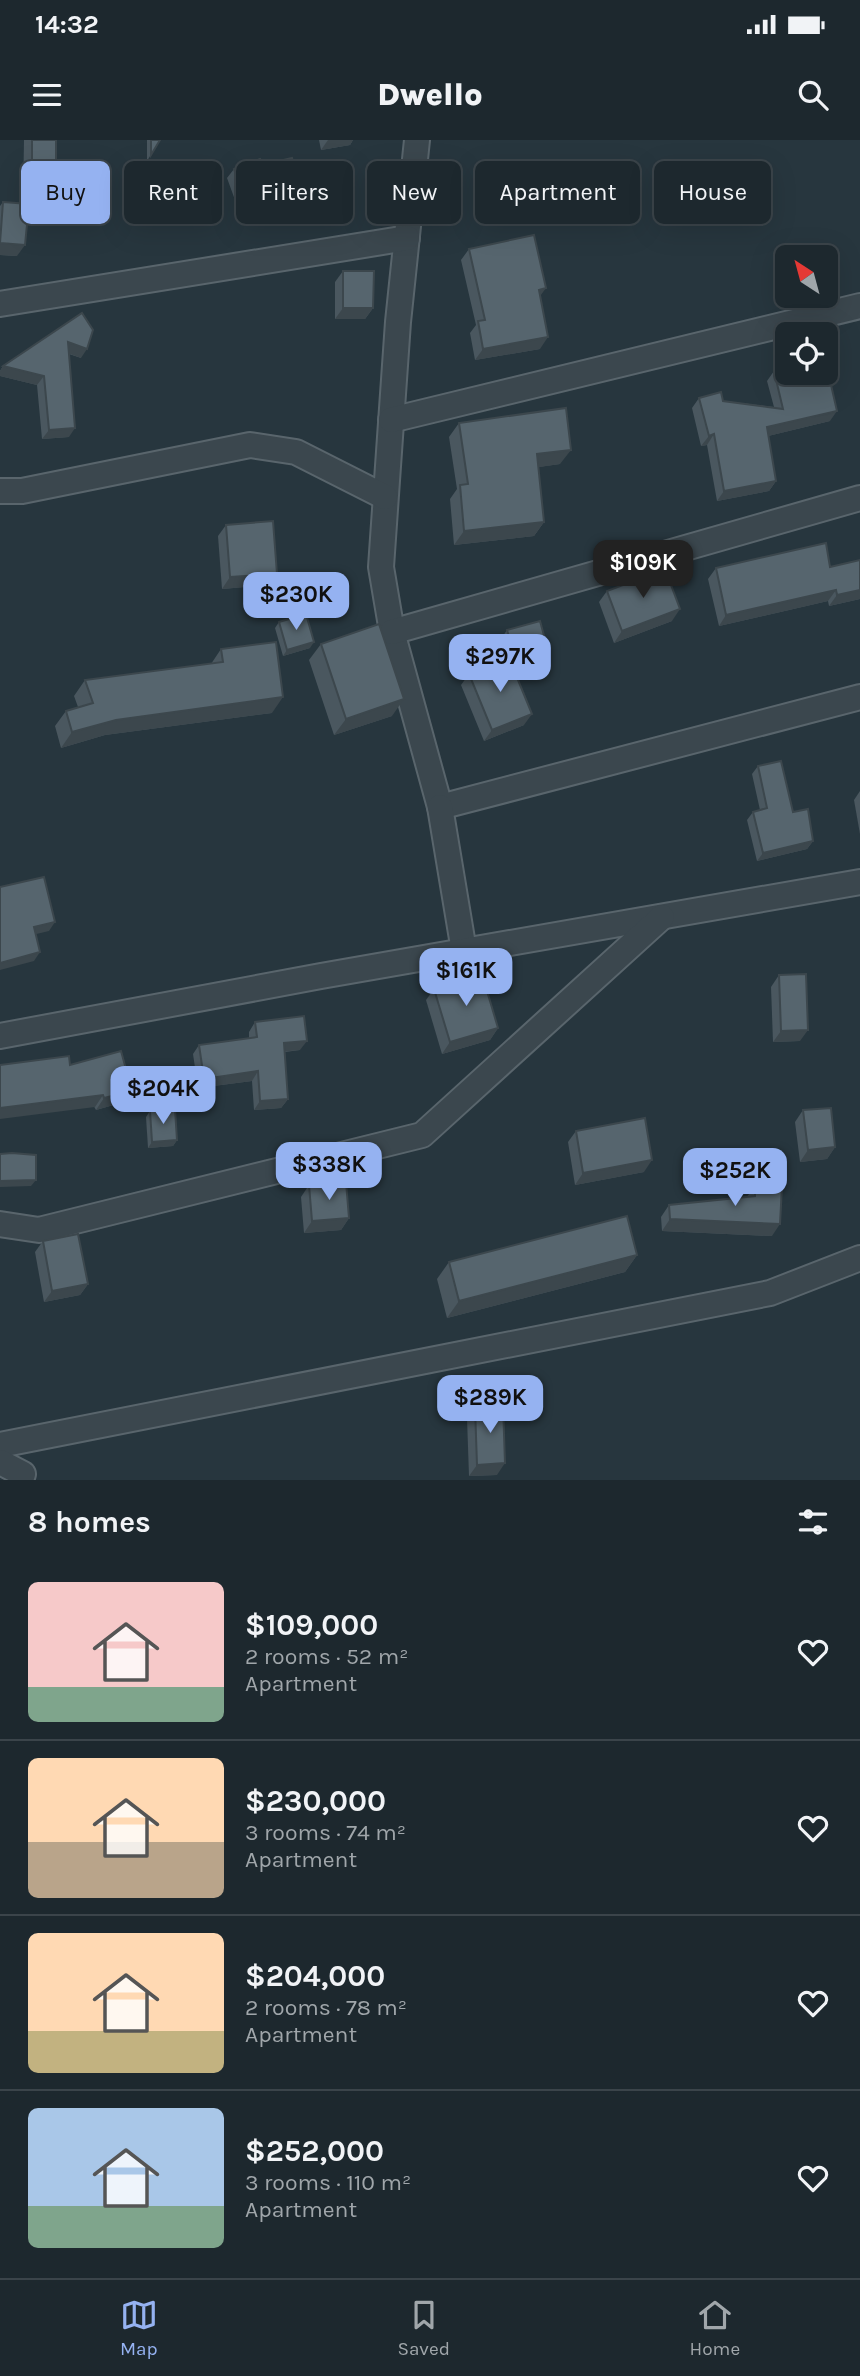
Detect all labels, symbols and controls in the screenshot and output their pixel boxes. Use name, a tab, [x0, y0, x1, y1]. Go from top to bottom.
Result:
text: 14:32	[35, 9, 99, 40]
icon: menu	[28, 76, 66, 114]
text: Dwello	[377, 76, 483, 113]
icon: search	[794, 76, 832, 114]
chip: Buy	[21, 161, 110, 224]
chip: Rent	[124, 161, 222, 224]
chip: Filters	[236, 161, 353, 224]
chip: New	[367, 161, 461, 224]
chip: Apartment	[475, 161, 640, 224]
chip: House	[654, 161, 771, 224]
north arrow	[775, 245, 838, 308]
map controls	[775, 245, 838, 385]
button: locate	[775, 322, 838, 385]
pin: $109K	[594, 540, 692, 600]
text: $109K	[609, 549, 677, 576]
pin: $230K	[247, 573, 345, 632]
text: $230K	[259, 581, 333, 608]
pin: $297K	[451, 634, 549, 694]
text: $297K	[465, 643, 535, 670]
pin: $161K	[417, 948, 515, 1008]
text: $161K	[435, 957, 497, 984]
pin: $204K	[114, 1066, 212, 1126]
text: $204K	[126, 1075, 200, 1102]
pin: $338K	[280, 1142, 378, 1202]
pin: $252K	[686, 1149, 784, 1208]
text: $338K	[292, 1151, 366, 1178]
text: $252K	[699, 1157, 771, 1184]
pin: $289K	[441, 1376, 539, 1435]
text: $289K	[453, 1384, 527, 1411]
icon: filters	[794, 1503, 832, 1541]
text: 8 homes	[28, 1504, 151, 1540]
text: $109,000	[245, 1607, 378, 1643]
icon: home	[84, 1610, 168, 1694]
icon: heart	[794, 1633, 832, 1671]
text: 2 rooms · 52 m²	[245, 1643, 408, 1670]
text: Apartment	[245, 1670, 357, 1697]
text: $230,000	[245, 1783, 386, 1819]
icon: home	[84, 1786, 168, 1870]
icon: heart	[794, 1809, 832, 1847]
text: 3 rooms · 74 m²	[245, 1819, 406, 1846]
text: Apartment	[245, 1846, 357, 1873]
text: $204,000	[245, 1958, 385, 1994]
icon: home	[84, 1961, 168, 2045]
icon: heart	[794, 1984, 832, 2022]
text: 2 rooms · 78 m²	[245, 1994, 407, 2021]
text: Apartment	[245, 2021, 357, 2048]
text: $252,000	[245, 2133, 384, 2169]
icon: home	[84, 2136, 168, 2220]
icon: heart	[794, 2159, 832, 2197]
text: 3 rooms · 110 m²	[245, 2169, 411, 2196]
text: Apartment	[245, 2196, 357, 2223]
tab: Map	[120, 2296, 158, 2360]
tab: Saved	[397, 2296, 450, 2360]
tab: Home	[690, 2296, 740, 2360]

